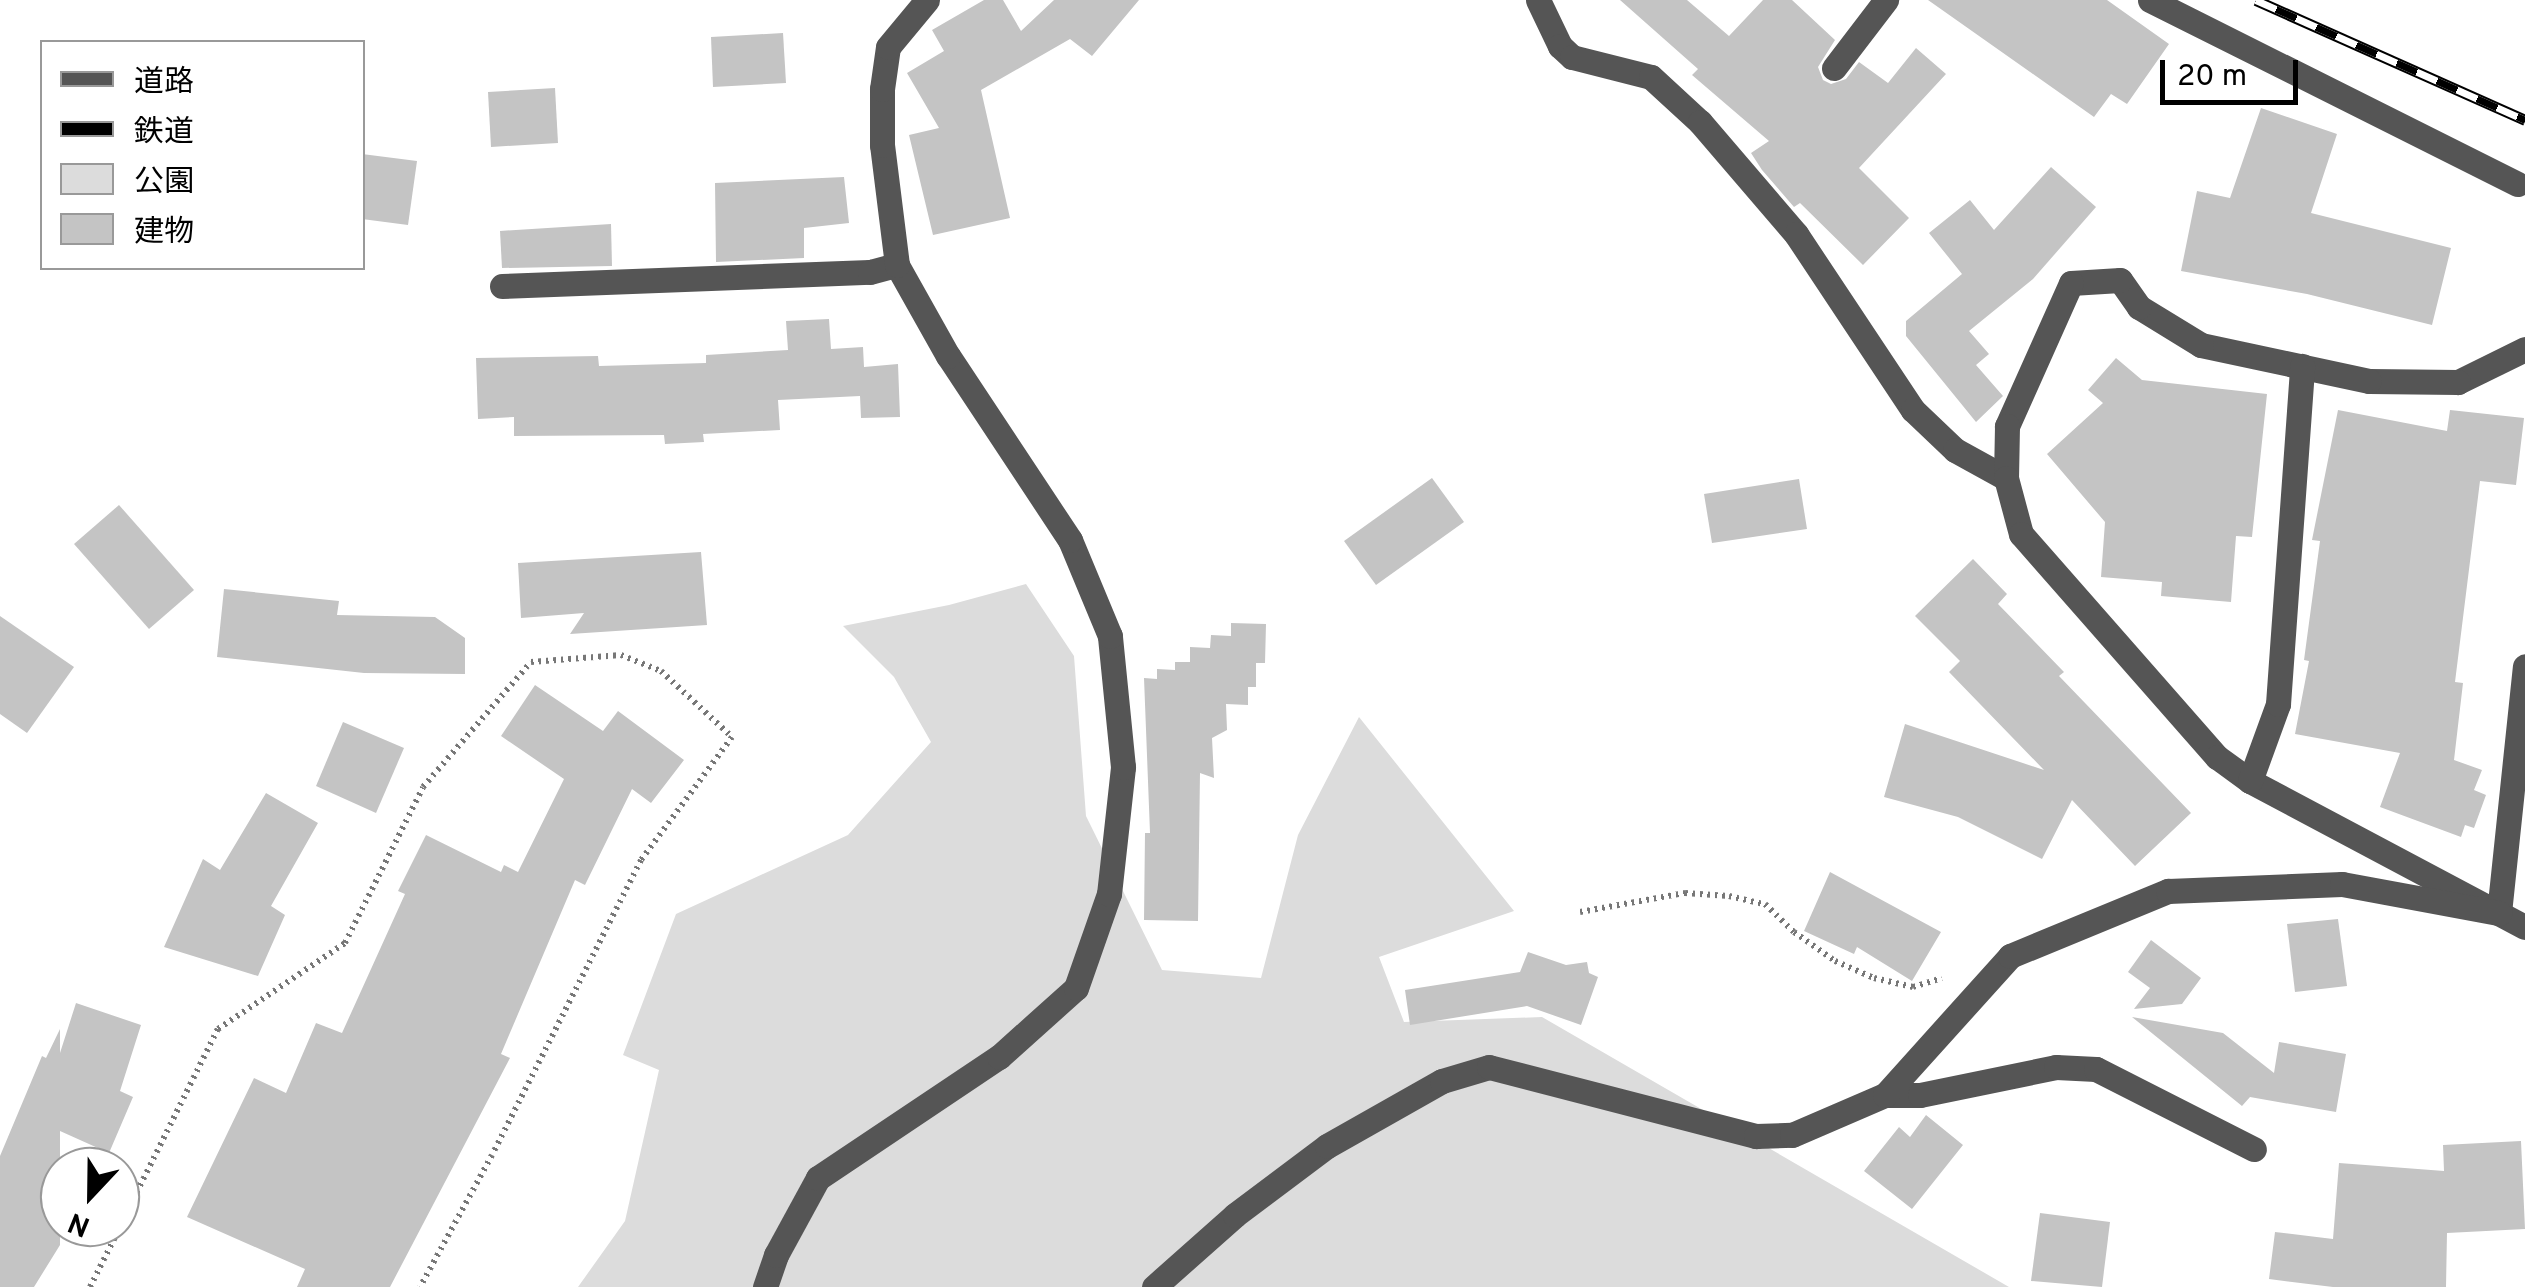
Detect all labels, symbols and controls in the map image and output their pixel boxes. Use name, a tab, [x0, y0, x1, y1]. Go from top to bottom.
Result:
legend	[40, 40, 365, 270]
scale bar	[2165, 40, 2302, 102]
text: 20 m	[2177, 59, 2247, 96]
text: 道路	[134, 65, 194, 102]
text: 鉄道	[134, 115, 194, 152]
text: 公園	[134, 165, 194, 202]
text: 建物	[134, 215, 194, 252]
north arrow	[40, 1147, 140, 1247]
text: N	[63, 1203, 96, 1243]

